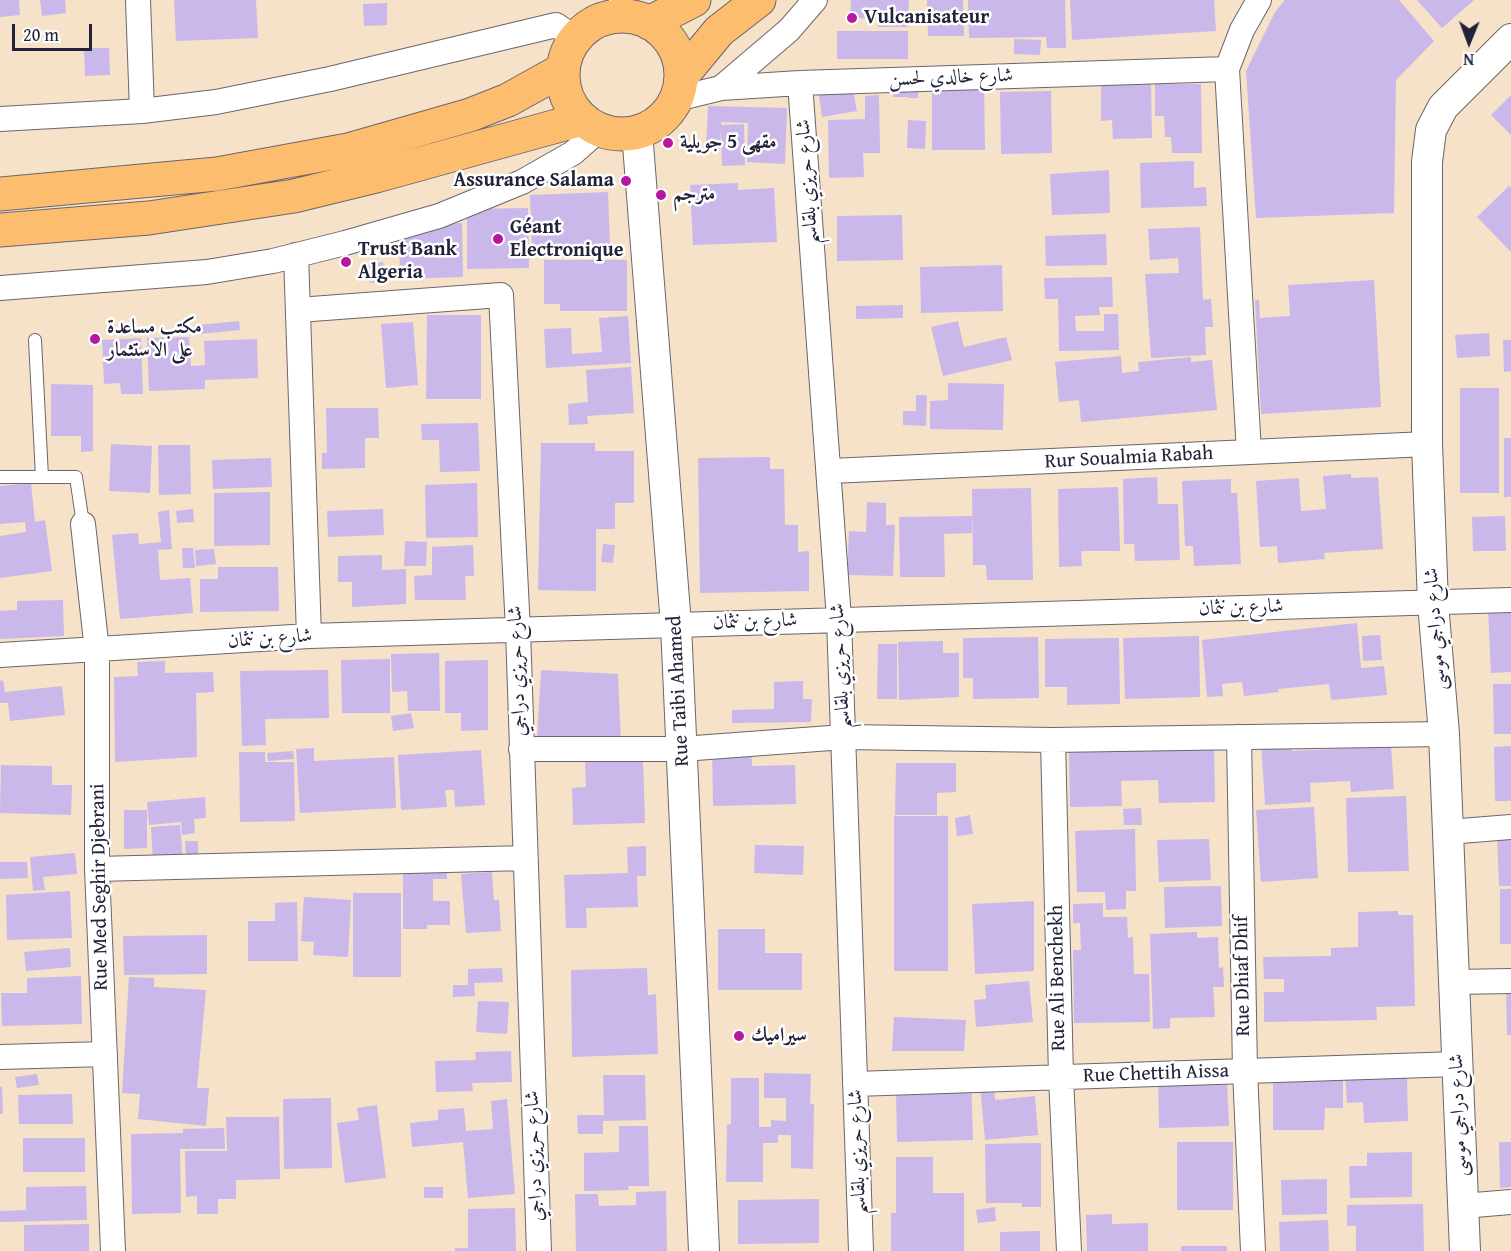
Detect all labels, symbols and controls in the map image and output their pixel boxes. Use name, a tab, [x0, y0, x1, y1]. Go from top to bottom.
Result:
place label: Vulcanisateur	[864, 6, 989, 30]
marker: Vulcanisateur	[845, 11, 859, 25]
scale bar	[15, 12, 94, 50]
north arrow	[1439, 12, 1499, 72]
text: 20 m	[23, 21, 59, 48]
text: N	[1463, 48, 1474, 72]
street label: شارع خالدي لحسن	[888, 64, 1014, 92]
street label: شارع حريزي بلقاسم	[792, 119, 824, 245]
place label: مقهى 5 جويلية	[680, 131, 777, 155]
marker: مقهى 5 جويلية	[661, 136, 675, 150]
place label: Assurance Salama	[453, 169, 614, 193]
marker: Assurance Salama	[619, 174, 633, 188]
place label: مترجم	[673, 183, 715, 207]
marker: مترجم	[654, 188, 668, 202]
place label: Géant Electronique	[510, 216, 624, 263]
marker: Géant Electronique	[491, 232, 505, 246]
place label: Trust Bank Algeria	[358, 238, 457, 285]
marker: Trust Bank Algeria	[339, 255, 353, 269]
place label: مكتب مساعدة على الاستثمار	[107, 316, 202, 363]
marker: مكتب مساعدة على الاستثمار	[88, 332, 102, 346]
street label: Rur Soualmia Rabah	[1044, 442, 1214, 474]
street label: شارع دراجي موسى	[1420, 567, 1452, 691]
street label: شارع بن نثمان	[1198, 595, 1284, 621]
street label: شارع حريزي بلقاسم	[826, 603, 856, 729]
street label: شارع حريزي دراجي	[504, 605, 532, 737]
street label: شارع بن نثمان	[712, 609, 798, 635]
street label: Rue Taibi Ahamed	[663, 615, 695, 767]
street label: شارع بن نثمان	[227, 624, 313, 654]
street label: Rue Med Seghir Djebrani	[86, 783, 114, 991]
street label: Rue Ali Benchekh	[1045, 905, 1071, 1051]
street label: Rue Dhiaf Dhif	[1230, 915, 1256, 1037]
place label: سيراميك	[751, 1024, 807, 1048]
marker: سيراميك	[732, 1029, 746, 1043]
street label: شارع دراجي موسى	[1445, 1053, 1473, 1177]
street label: Rue Chettih Aissa	[1083, 1059, 1229, 1089]
street label: شارع حريزي بلقاسم	[844, 1089, 872, 1215]
street label: شارع حريزي دراجي	[521, 1090, 549, 1222]

